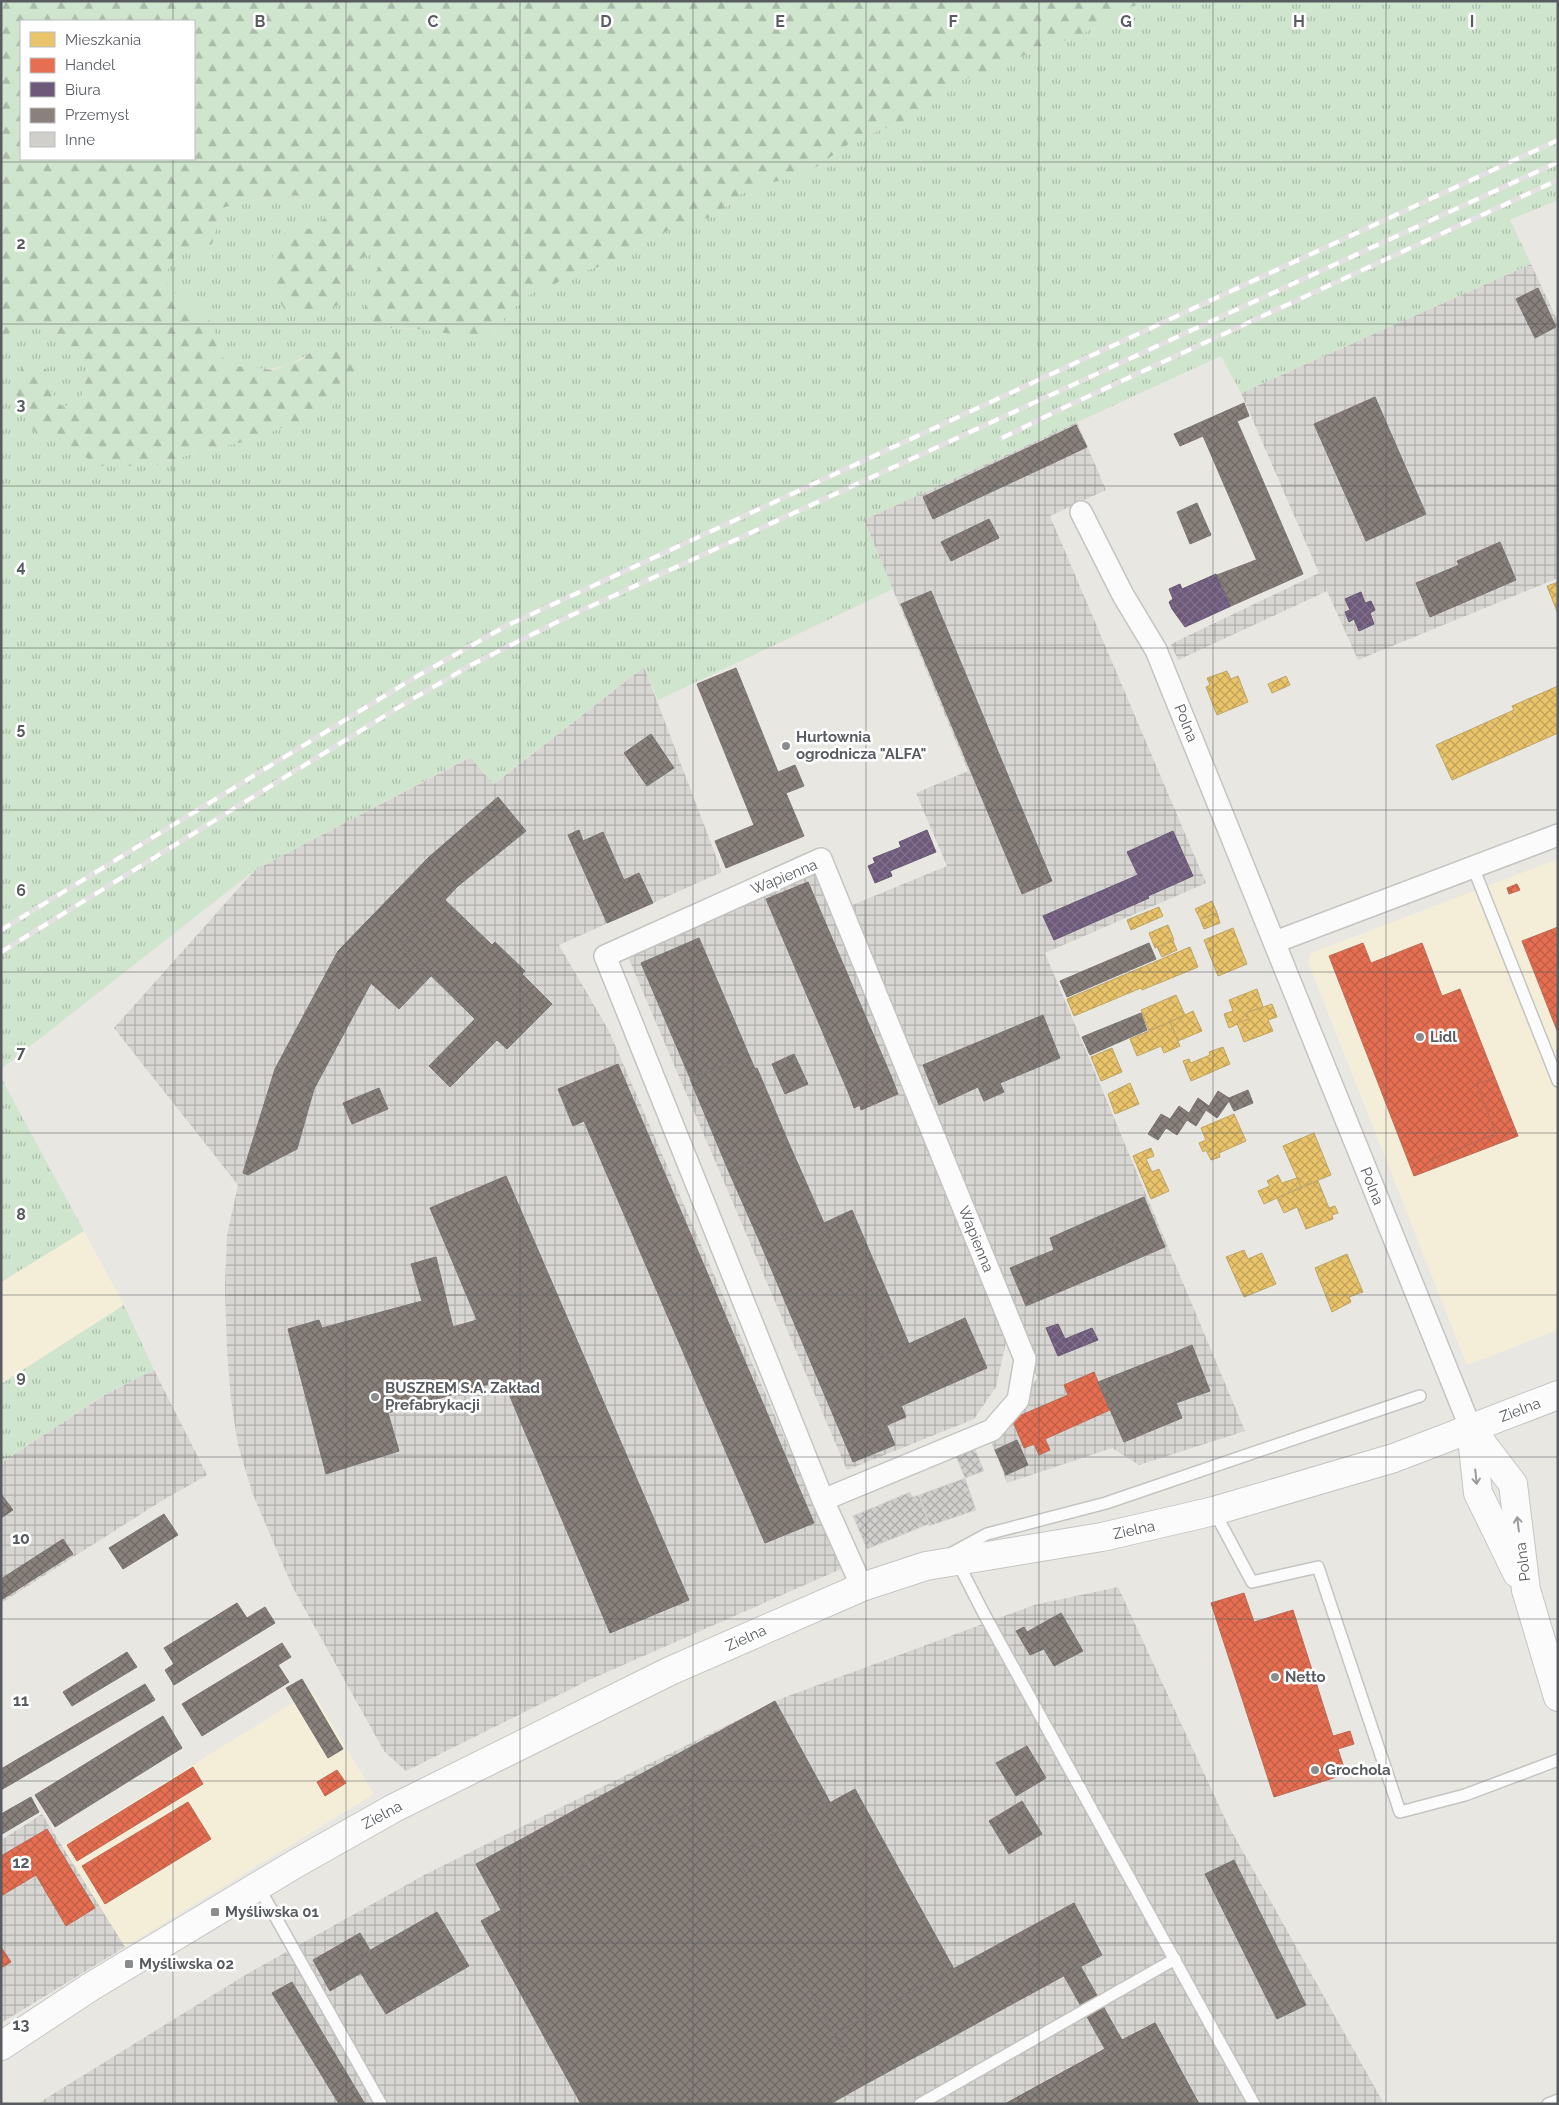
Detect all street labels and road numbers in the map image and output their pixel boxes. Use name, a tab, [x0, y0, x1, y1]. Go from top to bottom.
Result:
street label: Polna	[1170, 701, 1202, 745]
street label: Wapienna	[748, 856, 820, 898]
street label: Polna	[1356, 1164, 1388, 1208]
street label: Wapienna	[955, 1203, 997, 1275]
street label: Zielna	[1497, 1394, 1543, 1426]
street label: Zielna	[1111, 1517, 1157, 1543]
street label: Polna	[1512, 1541, 1534, 1583]
street label: Zielna	[723, 1621, 769, 1655]
street label: Zielna	[359, 1797, 405, 1833]

